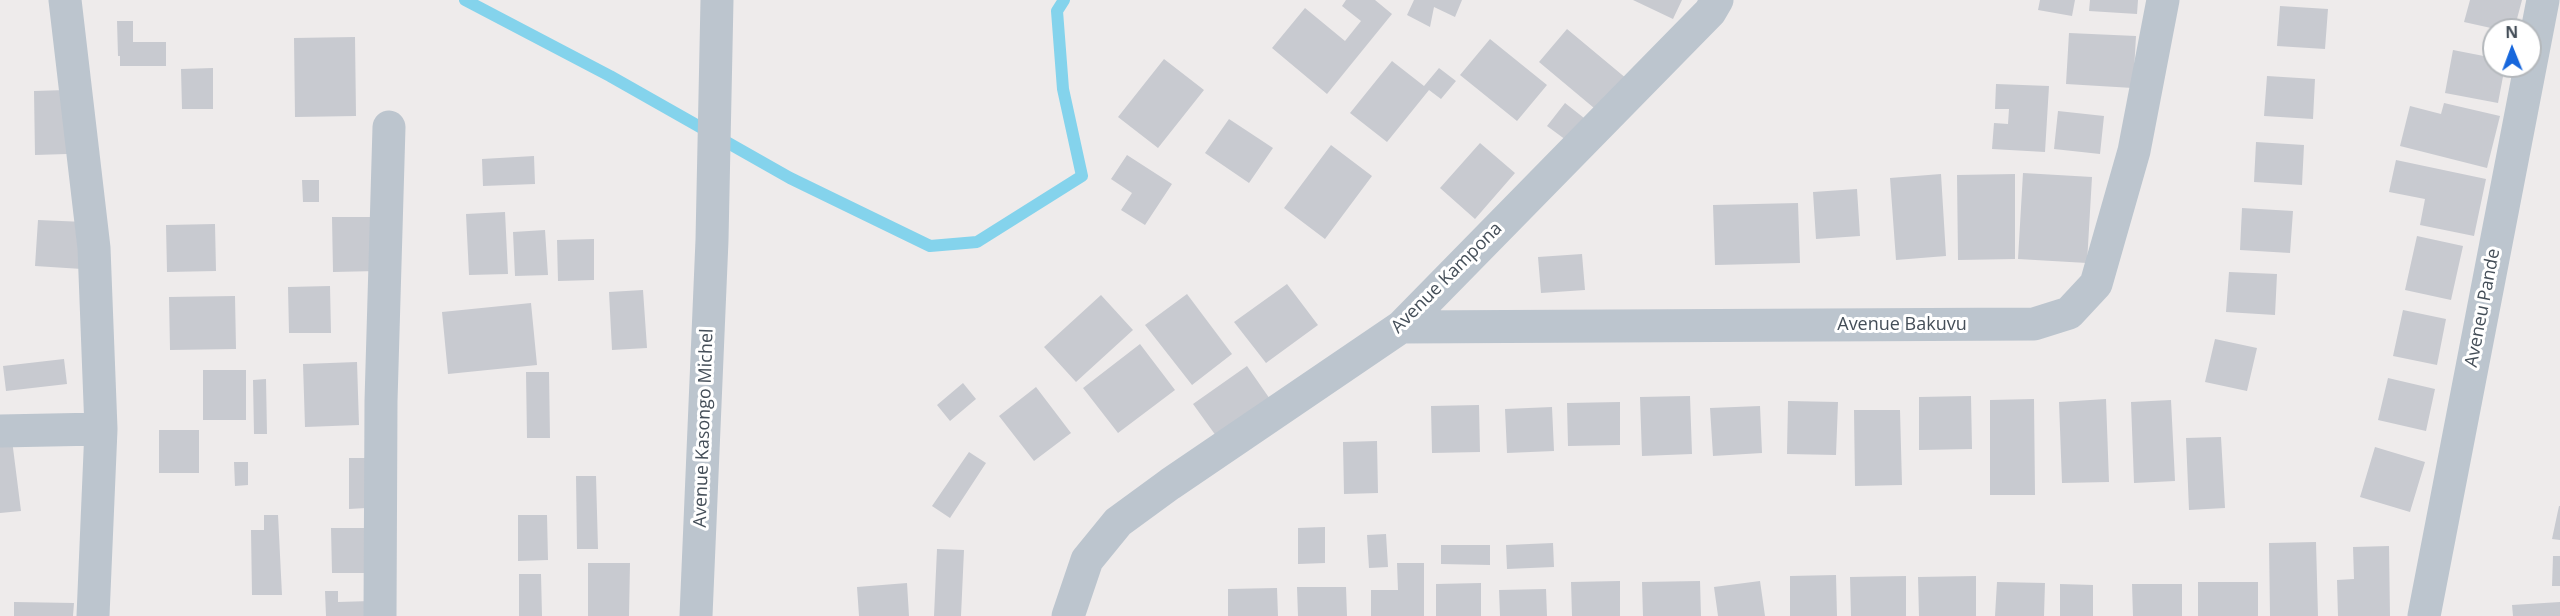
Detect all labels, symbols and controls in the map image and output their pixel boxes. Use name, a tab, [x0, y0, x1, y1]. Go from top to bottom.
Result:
north arrow	[2482, 18, 2542, 78]
text: N	[2505, 21, 2518, 43]
street label: Avenue Kampona	[1387, 218, 1507, 338]
street label: Aveneu Pande	[2461, 247, 2505, 369]
street label: Avenue Bakuvu	[1837, 314, 1967, 336]
street label: Avenue Kasongo Michel	[690, 328, 718, 528]

